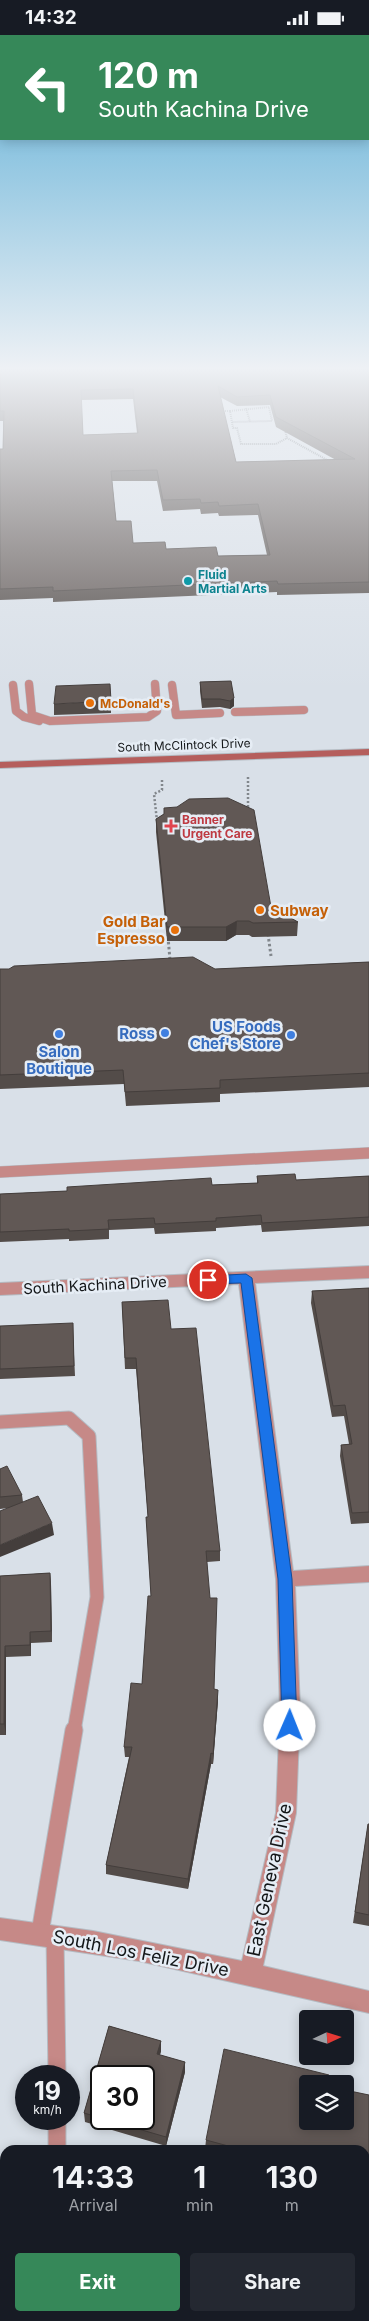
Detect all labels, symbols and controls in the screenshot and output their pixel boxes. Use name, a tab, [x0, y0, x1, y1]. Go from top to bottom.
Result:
text: 14:32	[25, 6, 77, 29]
text: 120 m	[98, 54, 199, 96]
icon: left	[15, 55, 80, 120]
text: South Kachina Drive	[98, 96, 309, 122]
place label: Fluid Martial Arts	[198, 567, 267, 596]
marker: Fluid Martial Arts	[182, 575, 194, 587]
place label: McDonald's	[100, 696, 170, 711]
marker: McDonald's	[84, 697, 96, 709]
street label: South McClintock Drive	[117, 735, 251, 755]
place label: Banner Urgent Care	[182, 812, 252, 841]
marker: Banner Urgent Care	[164, 819, 178, 833]
place label: Subway	[270, 901, 329, 920]
marker: Subway	[254, 904, 266, 916]
place label: Gold Bar Espresso	[97, 912, 165, 948]
marker: Gold Bar Espresso	[169, 924, 181, 936]
place label: US Foods Chef's Store	[190, 1017, 281, 1053]
place label: Ross	[119, 1024, 155, 1043]
marker: Ross	[159, 1027, 171, 1039]
marker: Salon Boutique	[53, 1028, 65, 1040]
marker: US Foods Chef's Store	[285, 1029, 297, 1041]
place label: Salon Boutique	[26, 1042, 92, 1078]
pin	[187, 1259, 229, 1301]
icon: arrive	[194, 1266, 222, 1294]
street label: South Kachina Drive	[23, 1272, 167, 1298]
position arrow	[263, 1699, 315, 1751]
street label: East Geneva Drive	[243, 1802, 295, 1958]
street label: South Los Feliz Drive	[51, 1926, 231, 1980]
north arrow	[299, 2010, 354, 2065]
map controls	[299, 2010, 354, 2130]
speed limit sign: 30	[90, 2065, 155, 2130]
button: layers	[299, 2075, 354, 2130]
text: 19	[34, 2076, 61, 2106]
text: km/h	[33, 2102, 62, 2117]
text: 14:33	[52, 2159, 134, 2195]
text: 1	[193, 2159, 206, 2195]
text: 130	[265, 2159, 318, 2195]
text: Arrival	[68, 2195, 118, 2215]
text: min	[186, 2195, 213, 2215]
text: m	[285, 2195, 299, 2215]
button: Exit	[15, 2253, 180, 2311]
button: Share	[190, 2253, 355, 2311]

